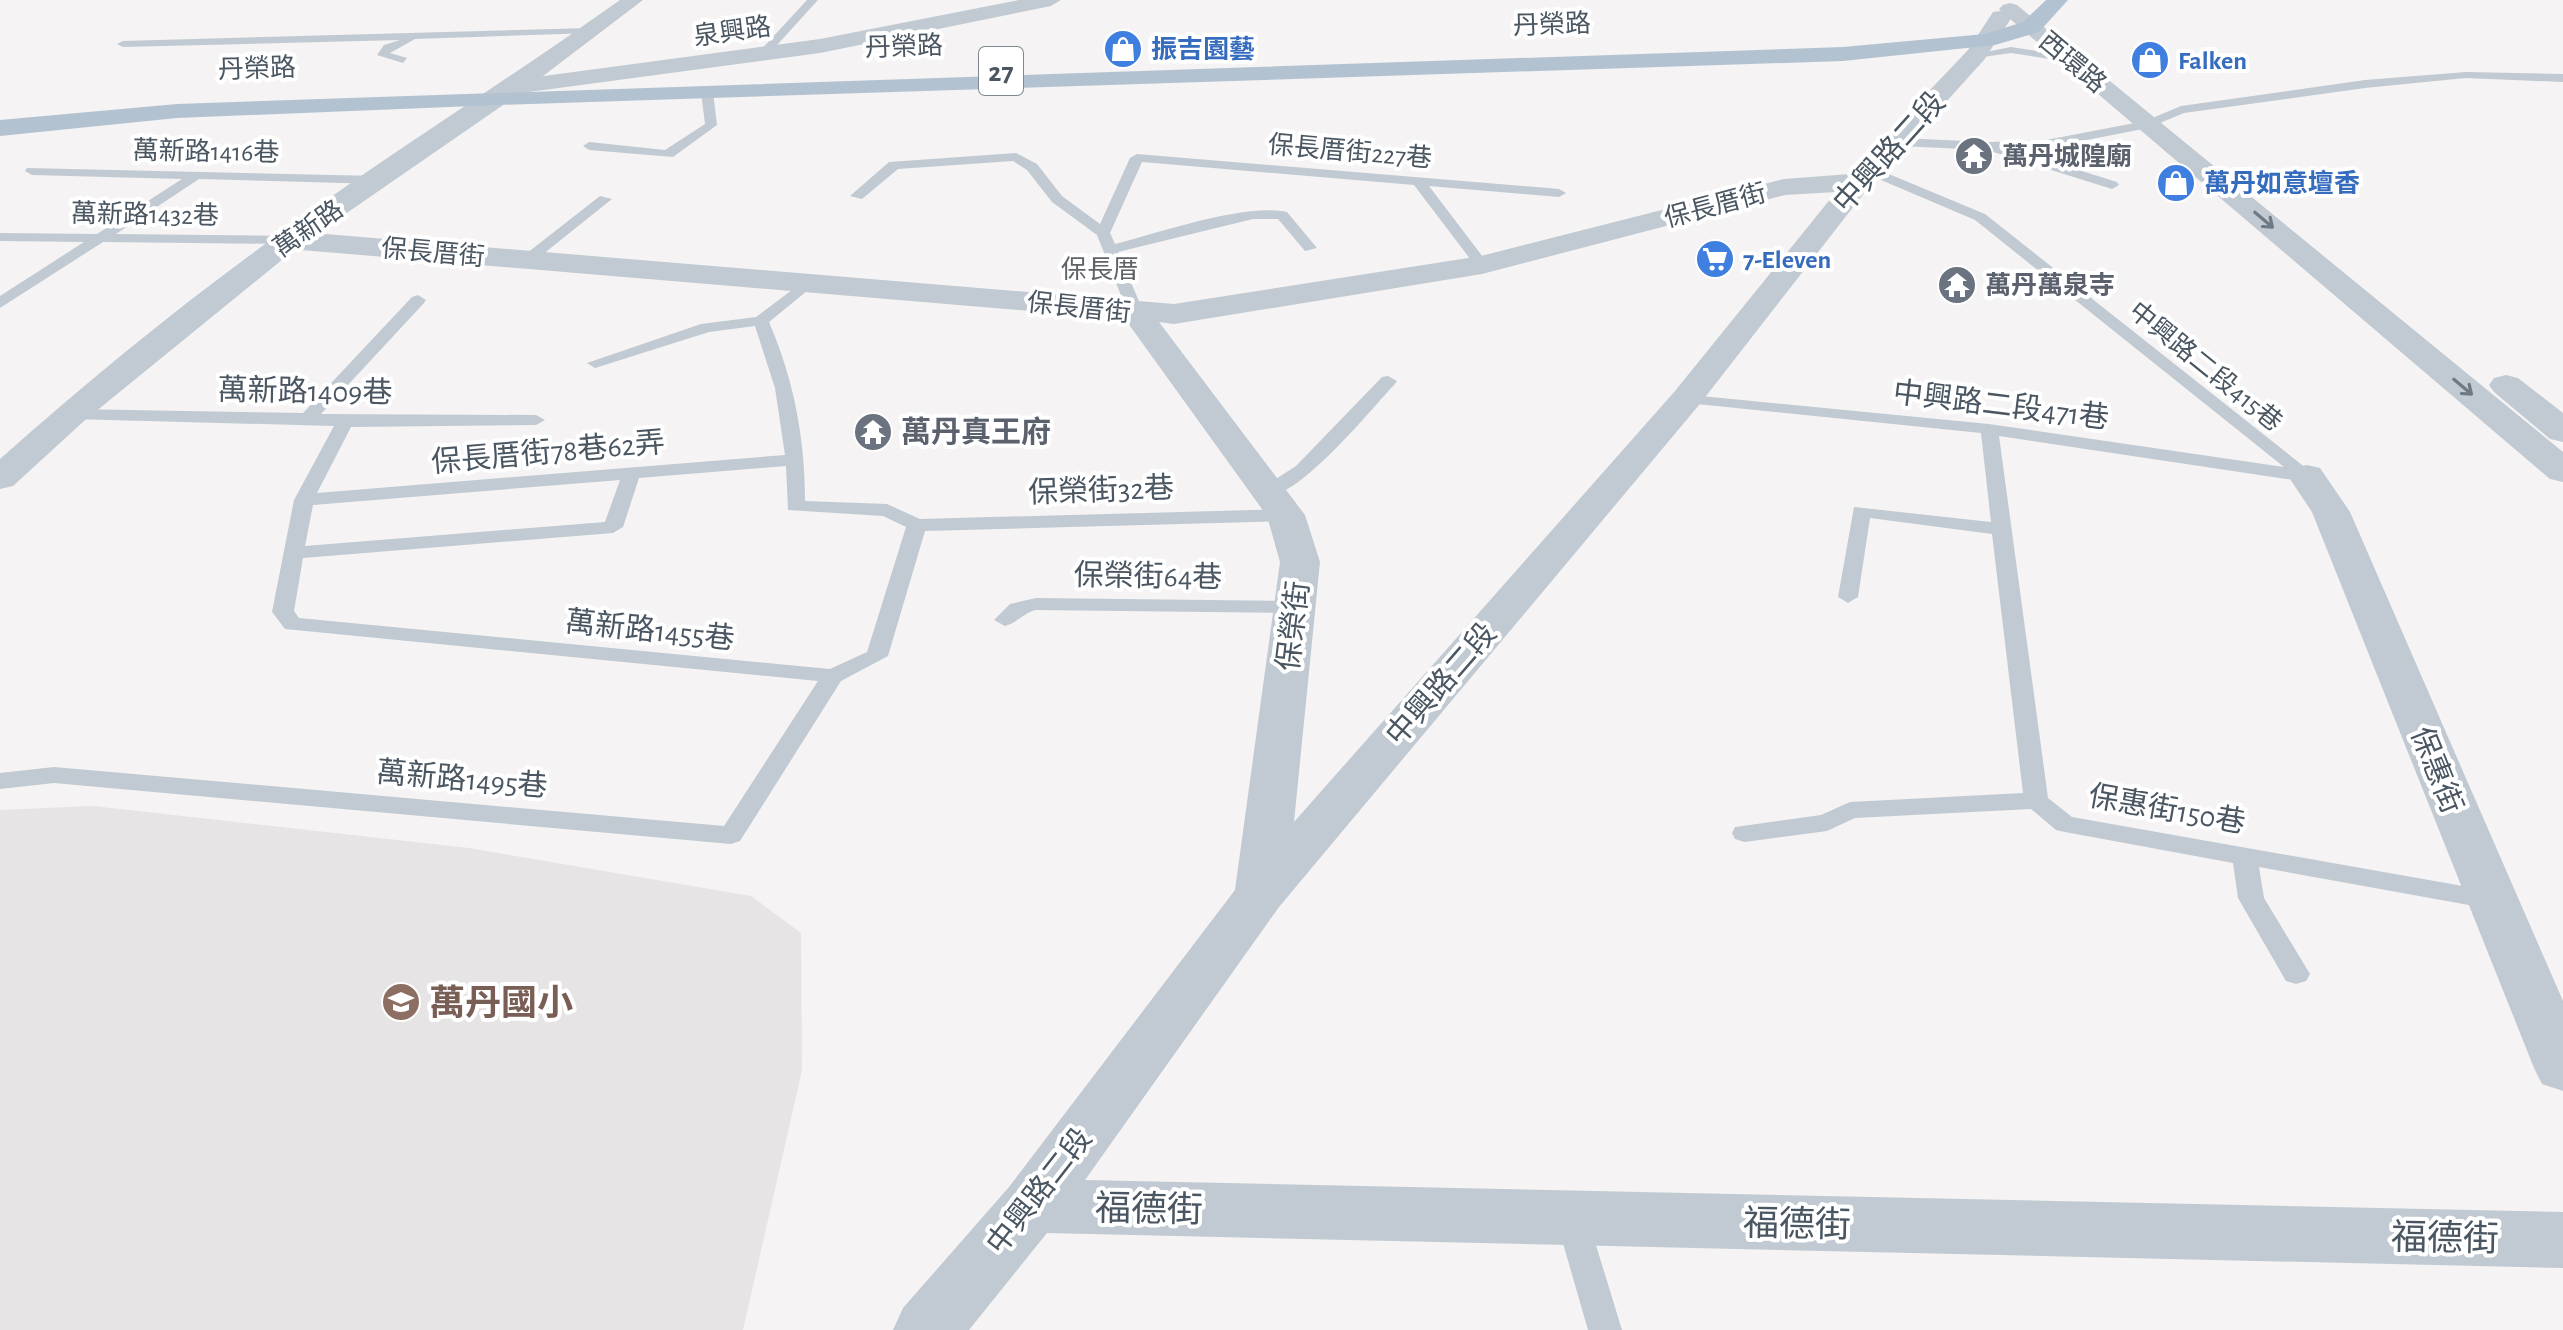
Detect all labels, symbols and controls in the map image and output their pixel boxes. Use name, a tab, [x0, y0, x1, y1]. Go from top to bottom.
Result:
street label: 丹榮路	[1513, 10, 1591, 39]
street label: 泉興路	[692, 13, 773, 50]
street label: 西環路	[2034, 27, 2111, 98]
shop icon: 振吉園藝	[1102, 28, 1144, 70]
street label: 丹榮路	[865, 32, 943, 61]
place label: 振吉園藝	[1151, 35, 1255, 63]
shop icon: Falken	[2129, 39, 2171, 81]
road number: 27	[979, 47, 1023, 95]
place label: Falken	[2178, 48, 2247, 74]
street label: 丹榮路	[218, 54, 296, 83]
street label: 中興路二段	[1827, 86, 1951, 218]
street label: 保長厝街227巷	[1267, 131, 1433, 172]
temple icon: 萬丹城隍廟	[1953, 135, 1995, 177]
street label: 萬新路1416巷	[132, 137, 280, 166]
place label: 萬丹城隍廟	[2002, 142, 2132, 170]
shop icon: 萬丹如意壇香	[2155, 162, 2197, 204]
place label: 萬丹如意壇香	[2204, 169, 2360, 197]
street label: 保長厝街	[1661, 179, 1769, 232]
street label: 萬新路	[269, 195, 348, 262]
street label: 萬新路1432巷	[71, 200, 219, 229]
one-way arrow	[2253, 211, 2273, 229]
street label: 保長厝街	[380, 235, 486, 270]
supermarket icon: 7-Eleven	[1694, 238, 1736, 280]
place label: 7-Eleven	[1743, 247, 1831, 273]
district label: 保長厝	[1061, 256, 1139, 283]
temple icon: 萬丹萬泉寺	[1936, 264, 1978, 306]
place label: 萬丹萬泉寺	[1985, 271, 2115, 299]
street label: 保長厝街	[1026, 289, 1132, 326]
street label: 中興路二段415巷	[2124, 296, 2288, 436]
street label: 萬新路1409巷	[217, 373, 393, 409]
street label: 中興路二段471巷	[1891, 376, 2111, 434]
one-way arrow	[2452, 378, 2473, 396]
temple icon: 萬丹真王府	[852, 411, 894, 453]
place label: 萬丹真王府	[901, 416, 1051, 448]
street label: 保長厝街78巷62弄	[430, 426, 666, 478]
street label: 保榮街32巷	[1027, 471, 1175, 509]
street label: 保榮街64巷	[1073, 559, 1223, 593]
street label: 保榮街	[1272, 579, 1314, 673]
street label: 萬新路1455巷	[564, 605, 736, 655]
street label: 中興路二段	[1380, 617, 1502, 751]
street label: 保惠街	[2405, 722, 2469, 818]
street label: 萬新路1495巷	[375, 756, 549, 802]
street label: 保惠街150巷	[2086, 779, 2248, 839]
school or university icon: 萬丹國小	[380, 981, 422, 1023]
place label: 萬丹國小	[429, 984, 573, 1022]
street label: 中興路二段	[980, 1122, 1098, 1260]
street label: 福德街	[1095, 1189, 1203, 1229]
street label: 福德街	[1743, 1204, 1851, 1244]
street label: 福德街	[2391, 1218, 2499, 1258]

